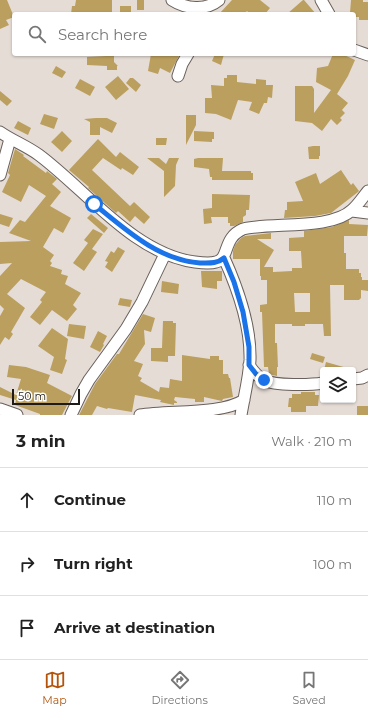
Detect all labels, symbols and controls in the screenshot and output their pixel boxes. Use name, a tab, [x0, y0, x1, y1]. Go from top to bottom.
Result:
search box	[12, 12, 356, 56]
icon: search	[26, 23, 48, 45]
text: Search here	[58, 25, 147, 44]
route start	[85, 195, 103, 213]
map controls	[320, 367, 356, 403]
button: layers	[320, 367, 356, 403]
route end	[255, 371, 273, 389]
scale bar	[12, 387, 80, 406]
text: 50 m	[18, 389, 46, 403]
text: 3 min	[16, 431, 66, 451]
text: Walk · 210 m	[271, 433, 352, 449]
icon: ahead	[16, 489, 38, 511]
text: Continue	[54, 490, 126, 509]
text: 110 m	[317, 492, 352, 508]
icon: right	[16, 553, 38, 575]
text: Turn right	[54, 554, 133, 573]
text: 100 m	[313, 556, 352, 572]
icon: arrive	[16, 617, 38, 639]
text: Arrive at destination	[54, 618, 215, 637]
tab: Map	[42, 669, 67, 707]
tab: Directions	[152, 669, 208, 707]
tab: Saved	[293, 669, 326, 707]

